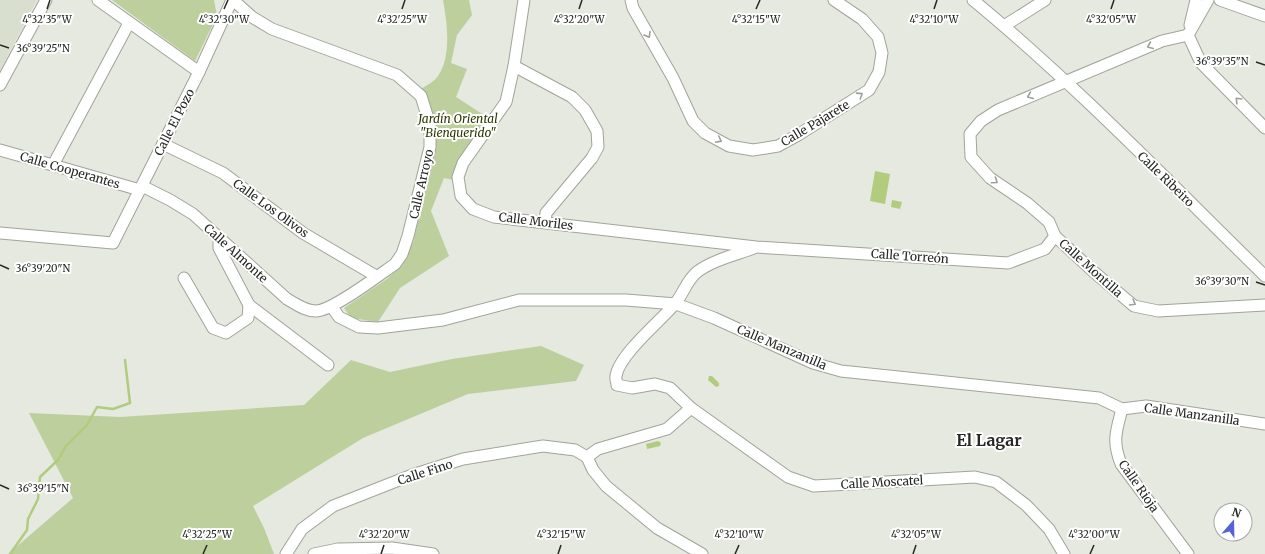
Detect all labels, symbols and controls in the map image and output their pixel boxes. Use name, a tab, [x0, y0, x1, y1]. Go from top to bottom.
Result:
text: 4°32'35"W	[22, 13, 73, 26]
text: 4°32'30"W	[199, 13, 250, 26]
text: 4°32'25"W	[377, 13, 428, 26]
text: 4°32'20"W	[554, 13, 605, 26]
text: 4°32'15"W	[732, 13, 781, 26]
text: 4°32'10"W	[909, 13, 960, 26]
text: 4°32'05"W	[1086, 13, 1137, 26]
one-way arrow	[644, 31, 651, 38]
one-way arrow	[1147, 41, 1155, 49]
text: 36°39'25"N	[16, 42, 70, 55]
text: 36°39'35"N	[1196, 55, 1249, 68]
street label: Calle El Pozo	[151, 86, 197, 158]
one-way arrow	[1027, 92, 1034, 100]
one-way arrow	[856, 93, 863, 100]
street label: Calle Pajarete	[778, 97, 852, 149]
one-way arrow	[1235, 97, 1243, 105]
park label: Jardín Oriental "Bienquerido"	[416, 111, 498, 140]
one-way arrow	[715, 135, 722, 143]
street label: Calle Arroyo	[406, 148, 436, 220]
street label: Calle Ribeiro	[1135, 148, 1197, 210]
street label: Calle Cooperantes	[18, 149, 122, 191]
street label: Calle Los Olivos	[230, 176, 312, 241]
one-way arrow	[991, 176, 998, 184]
street label: Calle Moriles	[498, 209, 574, 233]
street label: Calle Almonte	[201, 220, 271, 286]
street label: Calle Montilla	[1056, 236, 1126, 301]
street label: Calle Torreón	[871, 246, 949, 266]
text: 36°39'20"N	[16, 262, 70, 275]
text: 36°39'30"N	[1195, 275, 1249, 288]
one-way arrow	[1128, 299, 1135, 306]
street label: Calle Manzanilla	[735, 321, 830, 373]
street label: Calle Manzanilla	[1143, 400, 1241, 428]
district label: El Lagar	[956, 430, 1022, 450]
street label: Calle Fino	[396, 456, 454, 488]
street label: Calle Rioja	[1116, 457, 1163, 515]
street label: Calle Moscatel	[840, 472, 924, 492]
text: 36°39'15"N	[17, 482, 69, 495]
north arrow	[1213, 502, 1253, 542]
text: N	[1230, 505, 1243, 521]
text: 4°32'25"W	[182, 528, 233, 541]
text: 4°32'20"W	[359, 528, 410, 541]
text: 4°32'15"W	[537, 528, 586, 541]
text: 4°32'10"W	[714, 528, 765, 541]
text: 4°32'05"W	[891, 528, 942, 541]
text: 4°32'00"W	[1068, 528, 1121, 541]

